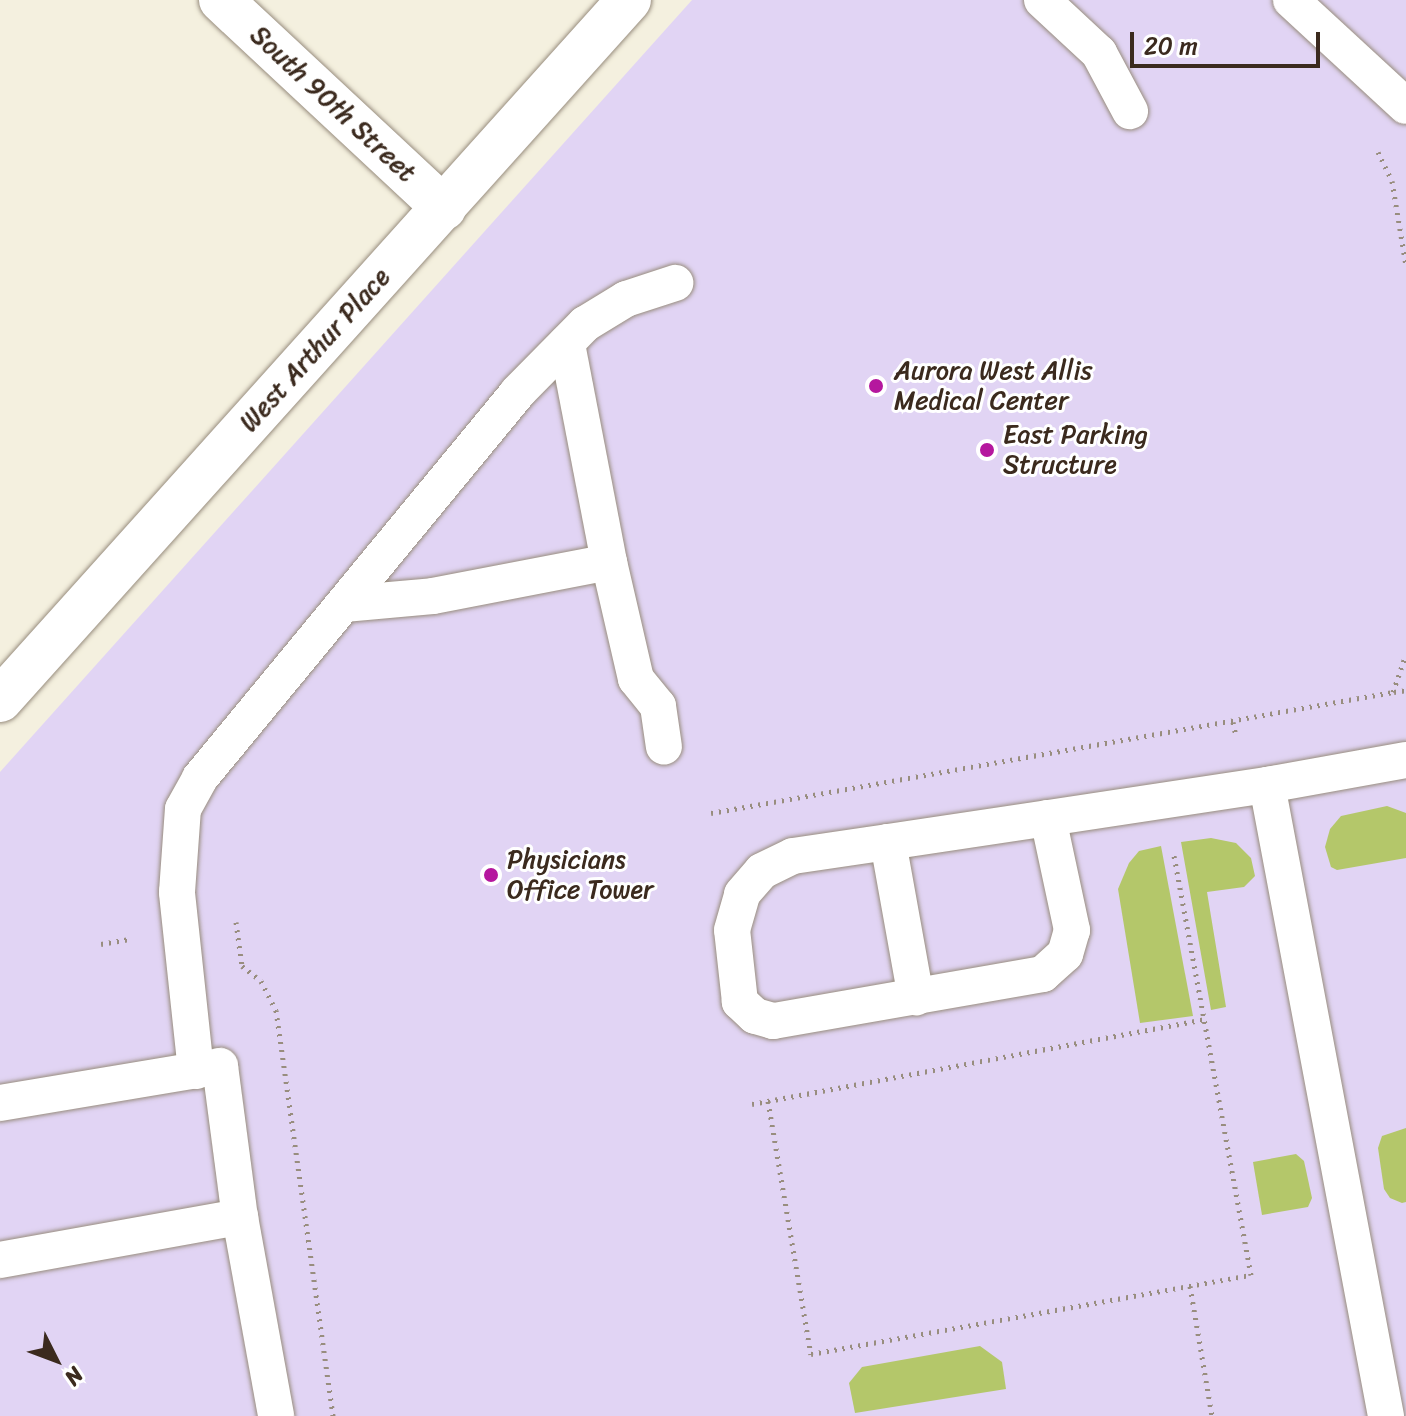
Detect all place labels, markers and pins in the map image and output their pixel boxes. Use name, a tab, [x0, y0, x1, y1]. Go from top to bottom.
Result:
place label: Aurora West Allis Medical Center	[894, 355, 1093, 416]
marker: Aurora West Allis Medical Center	[865, 375, 887, 397]
place label: East Parking Structure	[1003, 419, 1148, 480]
marker: East Parking Structure	[978, 441, 996, 459]
place label: Physicians Office Tower	[507, 844, 654, 906]
marker: Physicians Office Tower	[482, 866, 500, 884]

